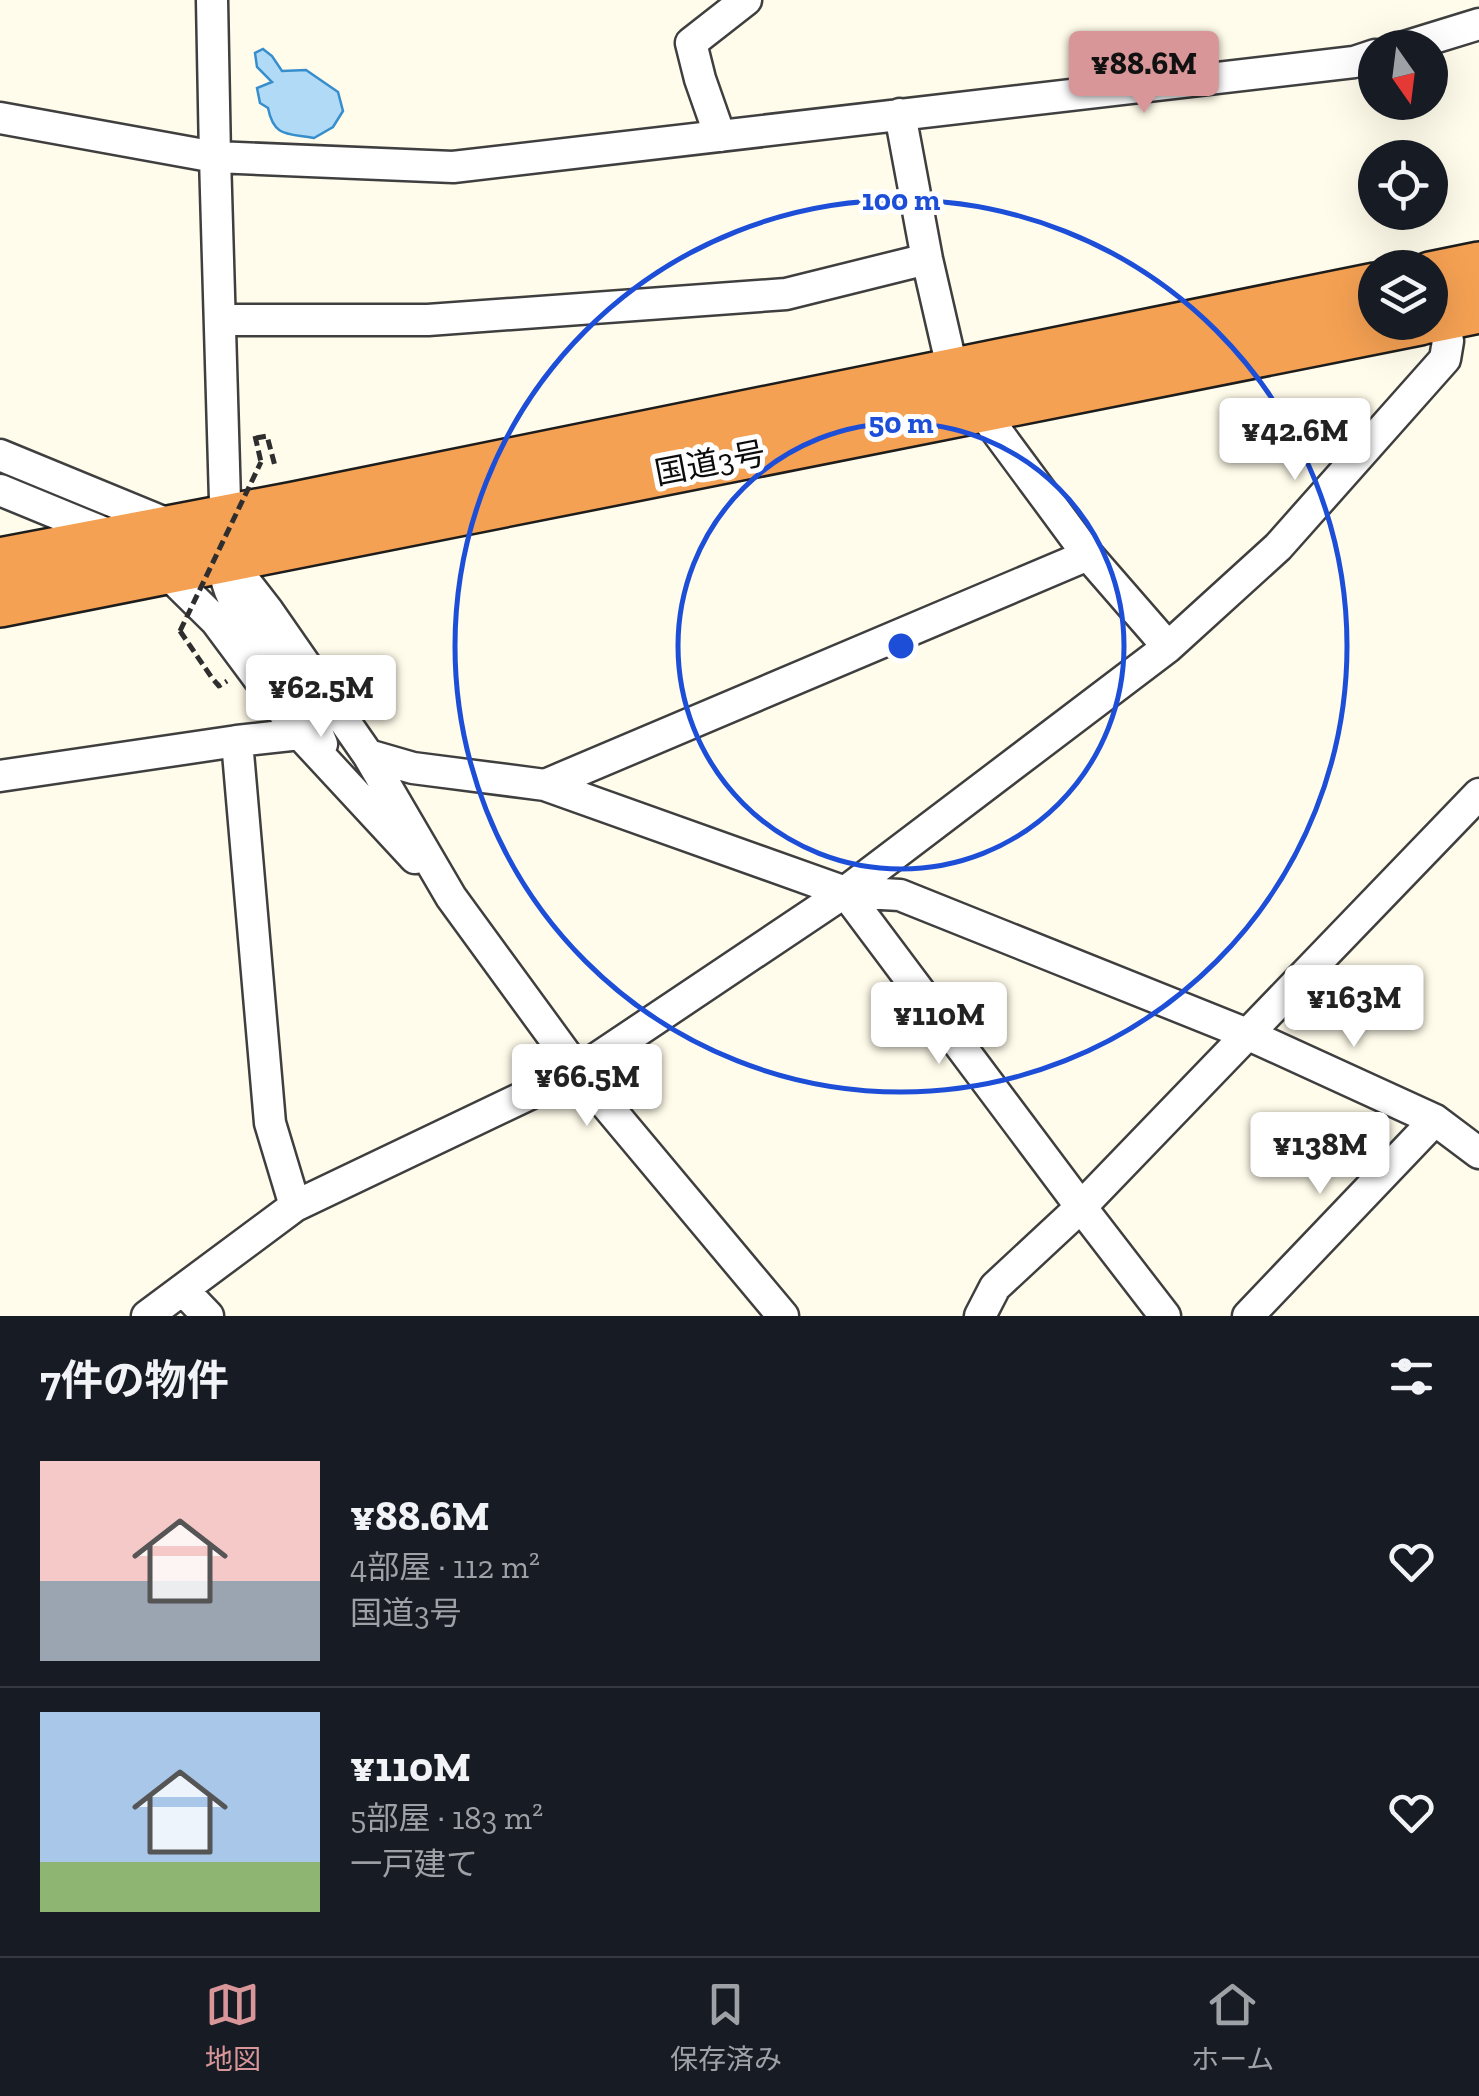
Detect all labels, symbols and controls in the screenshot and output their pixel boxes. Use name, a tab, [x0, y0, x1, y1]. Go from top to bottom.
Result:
north arrow	[1358, 30, 1448, 120]
map controls	[1358, 30, 1448, 340]
pin: ¥88.6M	[1063, 31, 1225, 116]
text: ¥88.6M	[1091, 44, 1197, 82]
button: locate	[1358, 140, 1448, 230]
text: 100 m	[862, 182, 940, 218]
button: layers	[1358, 250, 1448, 340]
pin: ¥42.6M	[1214, 398, 1376, 483]
text: 50 m	[869, 405, 933, 441]
text: ¥42.6M	[1241, 411, 1349, 449]
street label: 国道3号	[652, 434, 768, 492]
centre of rings	[883, 628, 919, 664]
pin: ¥62.5M	[240, 655, 402, 740]
text: ¥62.5M	[268, 668, 374, 706]
pin: ¥163M	[1284, 965, 1424, 1050]
text: ¥163M	[1307, 978, 1401, 1016]
pin: ¥110M	[869, 982, 1009, 1067]
text: ¥110M	[893, 995, 985, 1033]
pin: ¥66.5M	[506, 1044, 668, 1129]
text: ¥66.5M	[534, 1057, 640, 1095]
pin: ¥138M	[1250, 1112, 1390, 1197]
text: ¥138M	[1272, 1125, 1368, 1163]
icon: filters	[1384, 1349, 1439, 1404]
text: 7件の物件	[40, 1355, 229, 1406]
text: ¥88.6M	[350, 1490, 490, 1541]
icon: home	[120, 1501, 240, 1621]
icon: heart	[1384, 1534, 1439, 1589]
text: 4部屋 · 112 m²	[350, 1548, 540, 1586]
text: 国道3号	[350, 1594, 462, 1632]
text: ¥110M	[350, 1741, 471, 1792]
icon: home	[120, 1752, 240, 1872]
icon: heart	[1384, 1785, 1439, 1840]
text: 5部屋 · 183 m²	[350, 1799, 543, 1837]
text: 一戸建て	[350, 1845, 478, 1883]
tab: 地図	[205, 1977, 261, 2077]
tab: 保存済み	[670, 1977, 782, 2077]
tab: ホーム	[1191, 1977, 1274, 2077]

